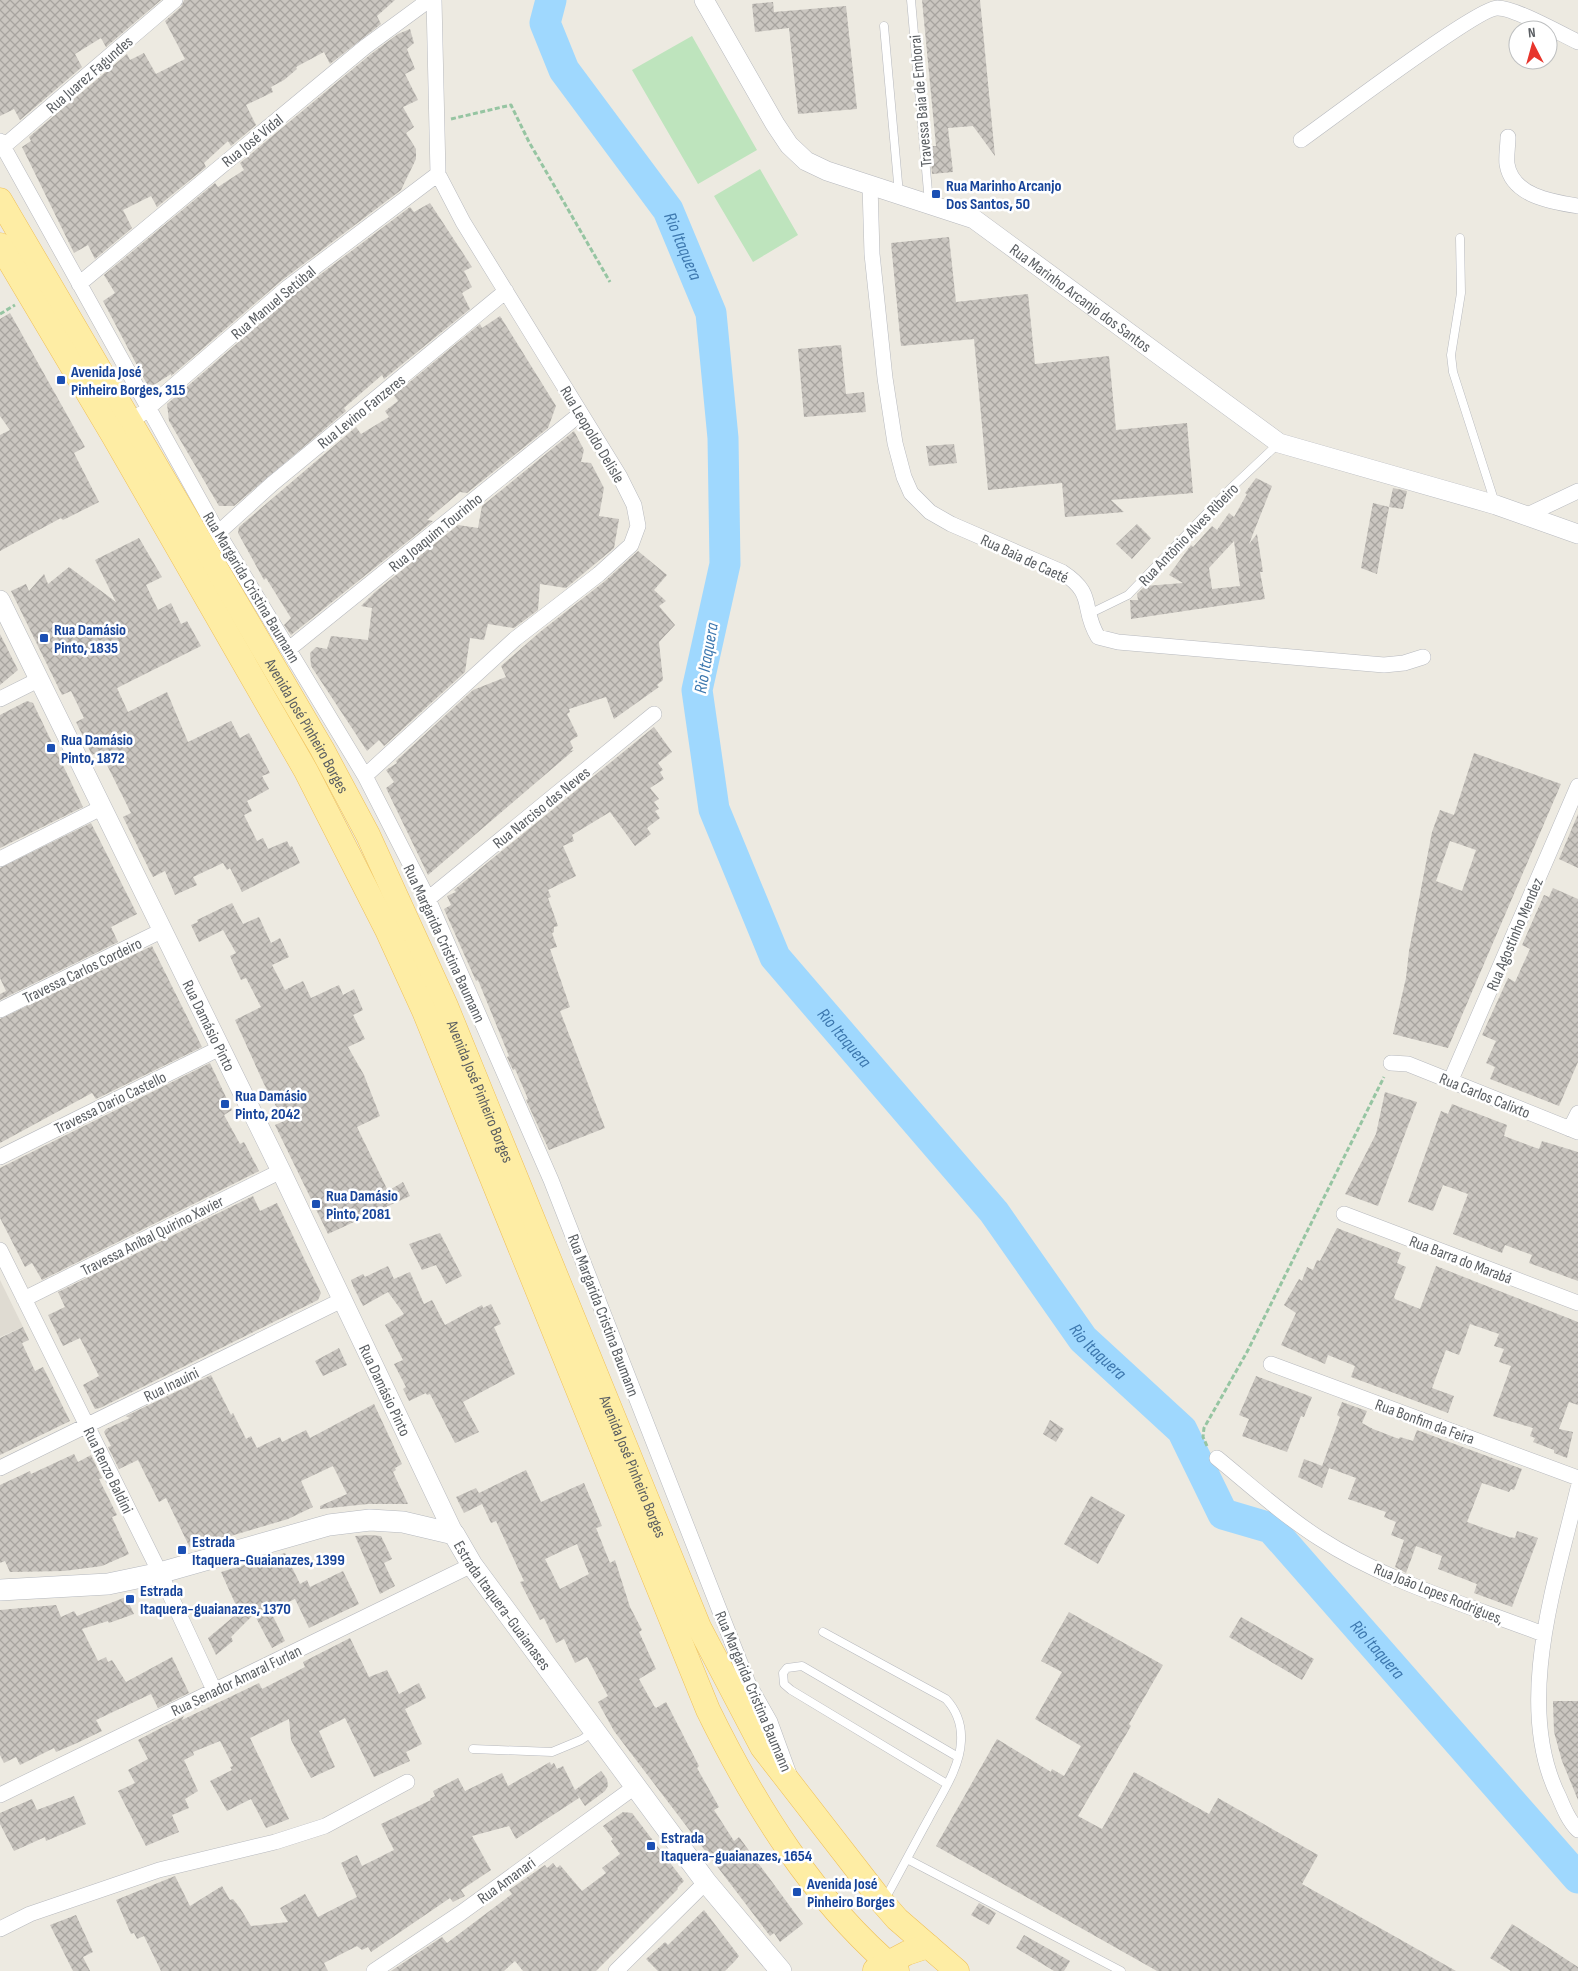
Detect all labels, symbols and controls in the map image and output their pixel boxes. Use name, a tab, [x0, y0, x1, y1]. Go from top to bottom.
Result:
north arrow	[1508, 20, 1558, 70]
text: N	[1527, 24, 1536, 41]
street label: Rua Juarez Fagundes	[43, 32, 137, 118]
street label: Travessa Baia de Emborai	[906, 34, 937, 168]
street label: Rua José Vidal	[218, 111, 287, 172]
place label: Rua Marinho Arcanjo Dos Santos, 50	[946, 177, 1061, 214]
marker: Rua Marinho Arcanjo Dos Santos, 50	[930, 188, 942, 200]
water label: Rio Itaquera	[659, 209, 706, 284]
street label: Rua Marinho Arcanjo dos Santos	[1006, 241, 1155, 357]
street label: Rua Manuel Setúbal	[228, 262, 320, 344]
place label: Avenida José Pinheiro Borges, 315	[70, 363, 186, 400]
street label: Rua Levino Fanzeres	[314, 371, 410, 453]
marker: Avenida José Pinheiro Borges, 315	[55, 374, 67, 386]
street label: Rua Leopoldo Delisle	[555, 383, 628, 487]
street label: Rua Antônio Alves Ribeiro	[1135, 480, 1243, 590]
street label: Rua Joaquim Tourinho	[385, 490, 486, 577]
street label: Rua Margarida Cristina Baumann	[198, 509, 303, 667]
street label: Rua Baia de Caeté	[977, 531, 1071, 588]
water label: Rio Itaquera	[690, 620, 723, 695]
place label: Rua Damásio Pinto, 1835	[54, 621, 126, 658]
marker: Rua Damásio Pinto, 1835	[38, 632, 50, 644]
street label: Avenida José Pinheiro Borges	[260, 655, 352, 797]
place label: Rua Damásio Pinto, 1872	[61, 731, 133, 768]
marker: Rua Damásio Pinto, 1872	[45, 742, 57, 754]
street label: Rua Narciso das Neves	[489, 763, 595, 853]
street label: Rua Margarida Cristina Baumann	[399, 861, 489, 1026]
street label: Rua Agostinho Mendez	[1483, 875, 1548, 994]
street label: Travessa Carlos Cordeiro	[20, 934, 145, 1008]
street label: Rua Damásio Pinto	[178, 977, 238, 1075]
water label: Rio Itaquera	[813, 1004, 876, 1073]
street label: Avenida José Pinheiro Borges	[442, 1017, 517, 1166]
street label: Travessa Dario Castello	[52, 1068, 170, 1139]
street label: Rua Carlos Calixto	[1436, 1070, 1533, 1123]
place label: Rua Damásio Pinto, 2042	[235, 1087, 307, 1124]
marker: Rua Damásio Pinto, 2042	[219, 1098, 231, 1110]
place label: Rua Damásio Pinto, 2081	[326, 1187, 398, 1224]
street label: Travessa Aníbal Quirino Xavier	[78, 1192, 227, 1281]
marker: Rua Damásio Pinto, 2081	[310, 1198, 322, 1210]
street label: Rua Margarida Cristina Baumann	[563, 1232, 642, 1399]
street label: Rua Barra do Marabá	[1406, 1232, 1515, 1289]
water label: Rio Itaquera	[1065, 1320, 1131, 1385]
street label: Rua Damásio Pinto	[354, 1342, 414, 1440]
street label: Rua Inauini	[141, 1364, 202, 1407]
street label: Avenida José Pinheiro Borges	[594, 1392, 670, 1541]
street label: Rua Bonfim da Feira	[1372, 1396, 1477, 1449]
street label: Rua Renzo Baldini	[79, 1424, 137, 1517]
place label: Estrada Itaquera-Guaianazes, 1399	[192, 1533, 345, 1570]
street label: Estrada Itaquera-Guaianases	[449, 1538, 554, 1674]
marker: Estrada Itaquera-Guaianazes, 1399	[176, 1544, 188, 1556]
street label: Rua João Lopes Rodrigues,	[1371, 1560, 1506, 1629]
place label: Estrada Itaquera-guaianazes, 1370	[140, 1582, 291, 1619]
marker: Estrada Itaquera-guaianazes, 1370	[124, 1593, 136, 1605]
street label: Rua Margarida Cristina Baumann	[710, 1609, 795, 1775]
water label: Rio Itaquera	[1346, 1616, 1409, 1684]
street label: Rua Senador Amaral Furlan	[168, 1642, 305, 1721]
place label: Estrada Itaquera-guaianazes, 1654	[661, 1829, 813, 1866]
marker: Estrada Itaquera-guaianazes, 1654	[645, 1840, 657, 1852]
street label: Rua Amanari	[474, 1854, 540, 1909]
place label: Avenida José Pinheiro Borges	[806, 1875, 895, 1912]
marker: Avenida José Pinheiro Borges	[791, 1886, 803, 1898]

